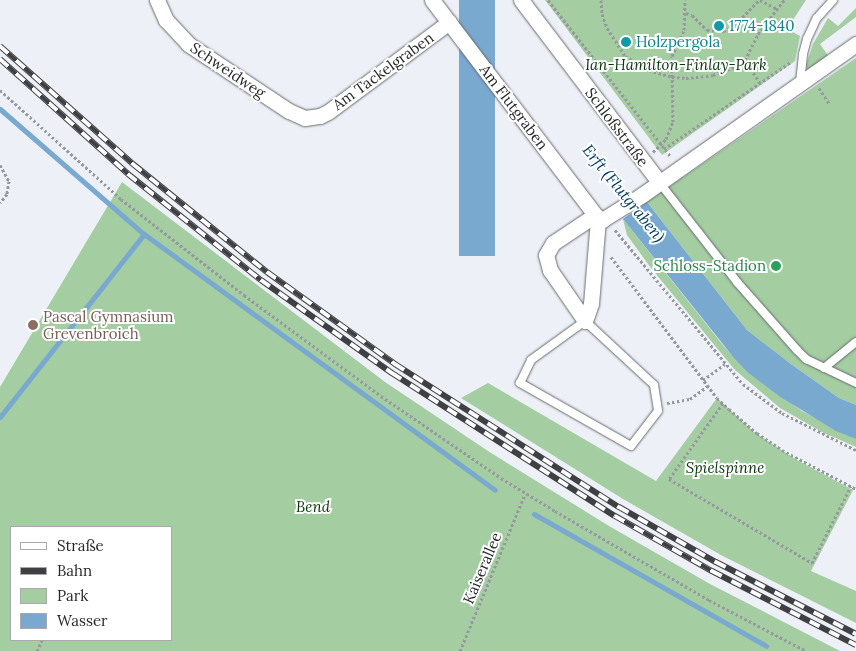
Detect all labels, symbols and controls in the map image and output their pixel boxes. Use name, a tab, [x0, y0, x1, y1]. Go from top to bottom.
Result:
place label: 1774-1840	[729, 17, 794, 35]
marker: 1774-1840	[713, 20, 725, 32]
street label: Am Tackelgraben	[329, 28, 437, 114]
place label: Holzpergola	[636, 33, 720, 51]
marker: Holzpergola	[620, 36, 632, 48]
street label: Schweidweg	[187, 38, 269, 102]
park label: Ian-Hamilton-Finlay-Park	[585, 56, 767, 74]
street label: Am Flutgraben	[476, 61, 552, 153]
street label: Schloßstraße	[582, 84, 652, 170]
water label: Erft (Flutgraben)	[579, 140, 669, 246]
place label: Schloss-Stadion	[654, 257, 766, 275]
marker: Schloss-Stadion	[770, 260, 782, 272]
place label: Pascal Gymnasium Grevenbroich	[43, 307, 173, 342]
marker: Pascal Gymnasium Grevenbroich	[27, 319, 39, 331]
park label: Spielspinne	[686, 459, 764, 477]
park label: Bend	[296, 498, 330, 516]
legend	[10, 526, 172, 641]
street label: Kaiserallee	[459, 530, 505, 606]
text: Straße	[57, 536, 104, 555]
text: Bahn	[57, 561, 92, 580]
text: Park	[57, 586, 88, 605]
text: Wasser	[57, 611, 108, 630]

